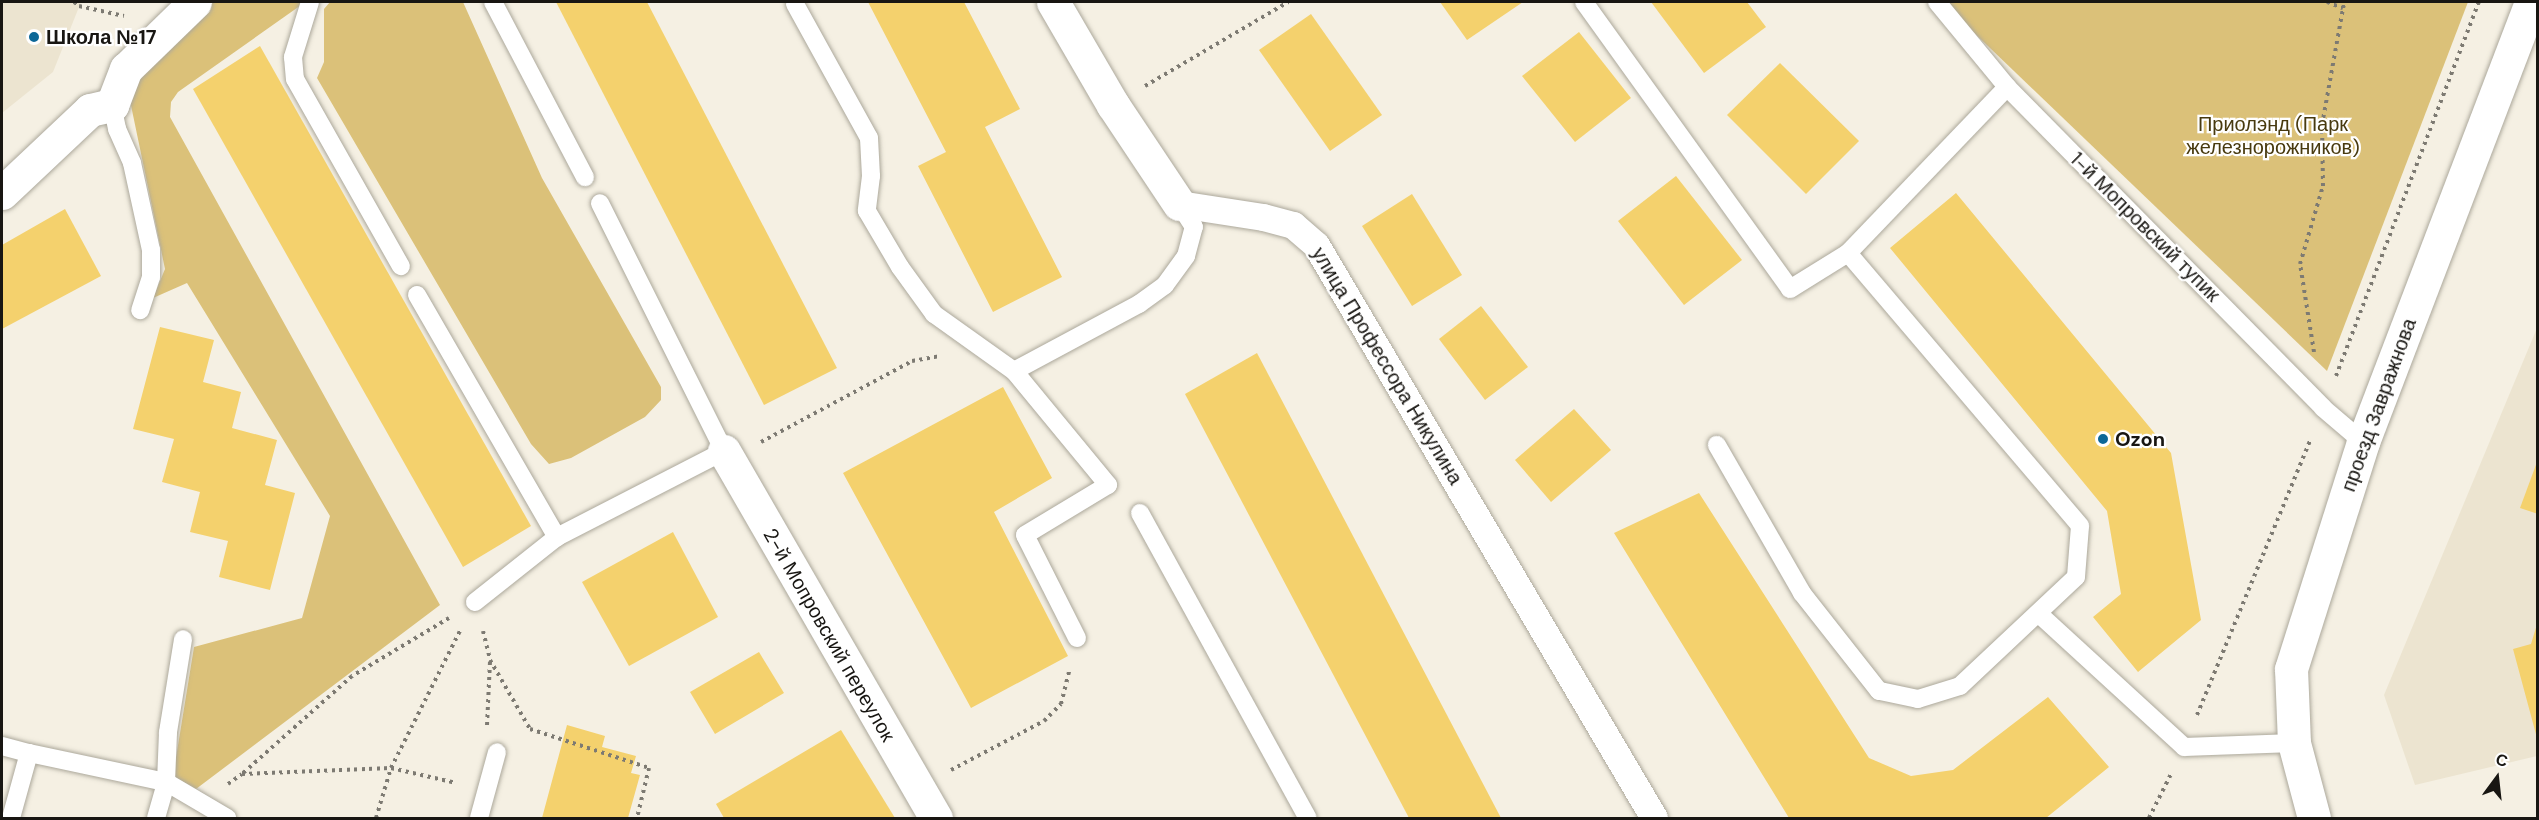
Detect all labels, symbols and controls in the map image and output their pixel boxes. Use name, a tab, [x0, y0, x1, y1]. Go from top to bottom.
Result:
place label: Школа №17	[46, 25, 156, 49]
marker: Школа №17	[27, 30, 41, 44]
park label: Приолэнд (Парк железнорожников)	[2186, 112, 2360, 159]
street label: 1-й Мопровский тупик	[2065, 147, 2225, 307]
street label: улица Профессора Никулина	[1307, 243, 1467, 489]
street label: проезд Завражнова	[2336, 315, 2422, 495]
place label: Ozon	[2115, 427, 2165, 451]
marker: Ozon	[2096, 432, 2110, 446]
street label: 2-й Мопровский переулок	[758, 524, 900, 746]
north arrow	[2467, 748, 2527, 808]
text: С	[2493, 748, 2510, 772]

